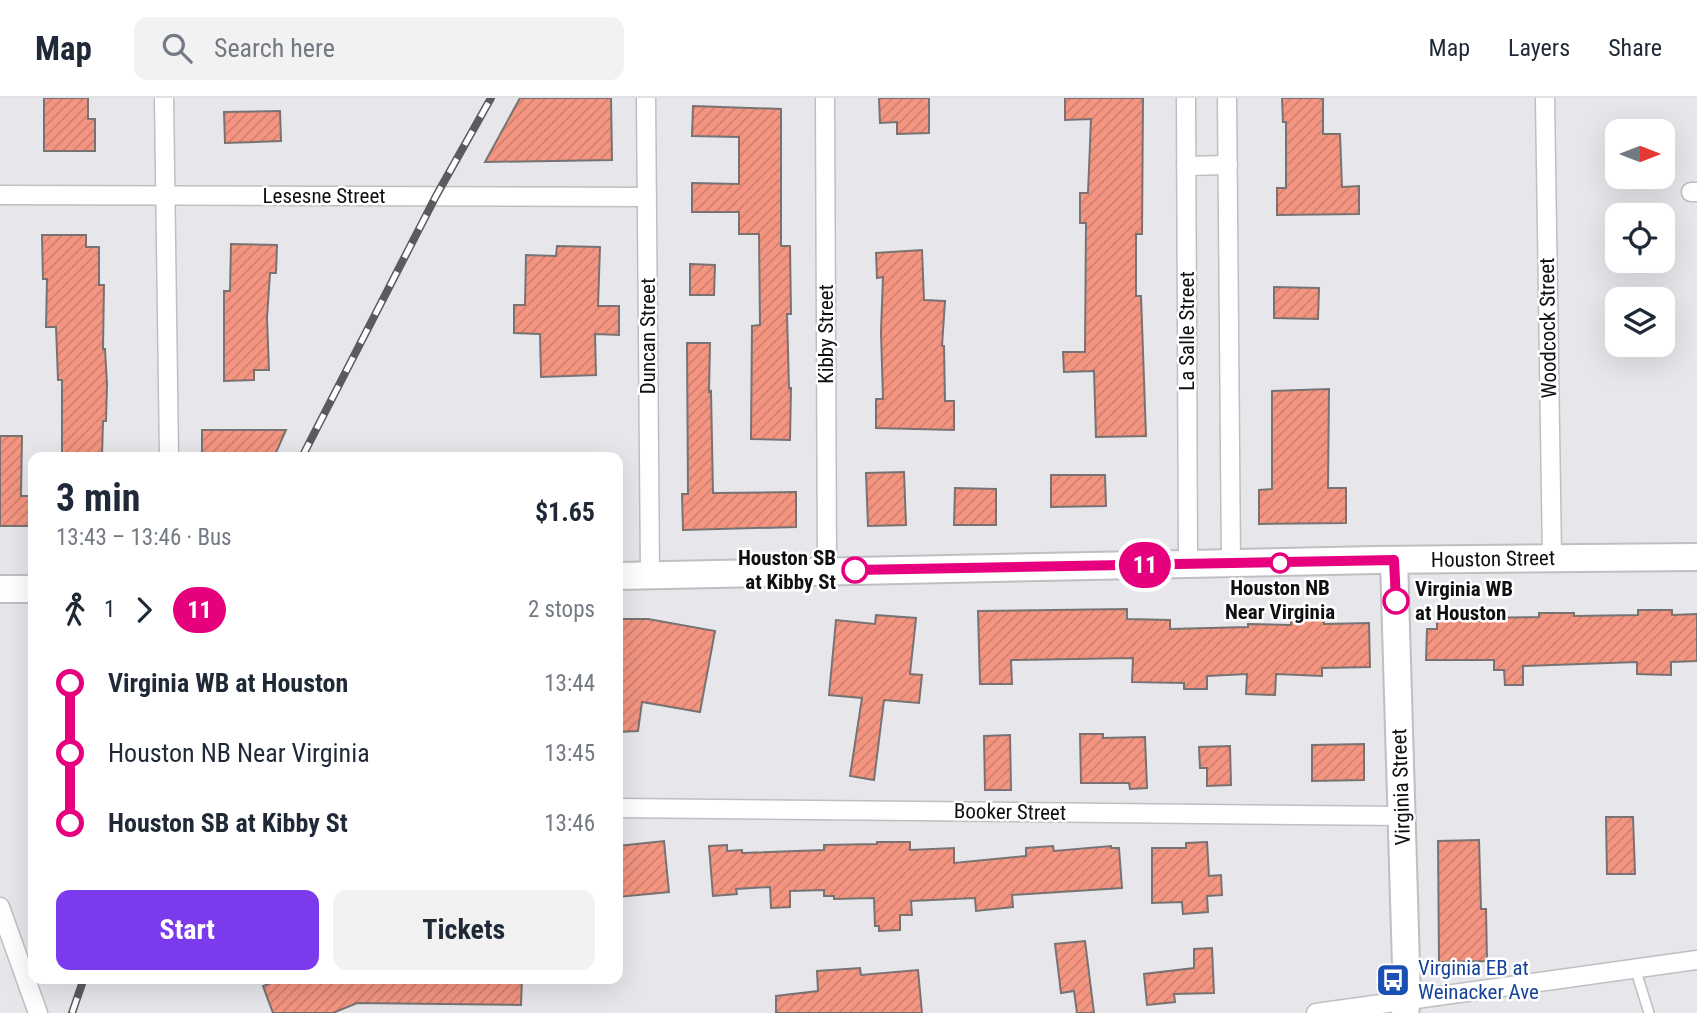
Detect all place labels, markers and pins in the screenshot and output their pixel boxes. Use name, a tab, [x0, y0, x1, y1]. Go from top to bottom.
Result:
place label: Houston SB at Kibby St	[738, 546, 836, 594]
marker: Houston NB Near Virginia	[1270, 553, 1290, 573]
marker: Houston SB at Kibby St	[842, 557, 868, 583]
place label: Houston NB Near Virginia	[1225, 576, 1335, 624]
place label: Virginia WB at Houston	[1415, 577, 1513, 625]
marker: Virginia WB at Houston	[1383, 588, 1409, 614]
place label: Virginia EB at Weinacker Ave	[1418, 956, 1539, 1004]
bus stop icon: Virginia EB at Weinacker Ave	[1374, 961, 1412, 999]

